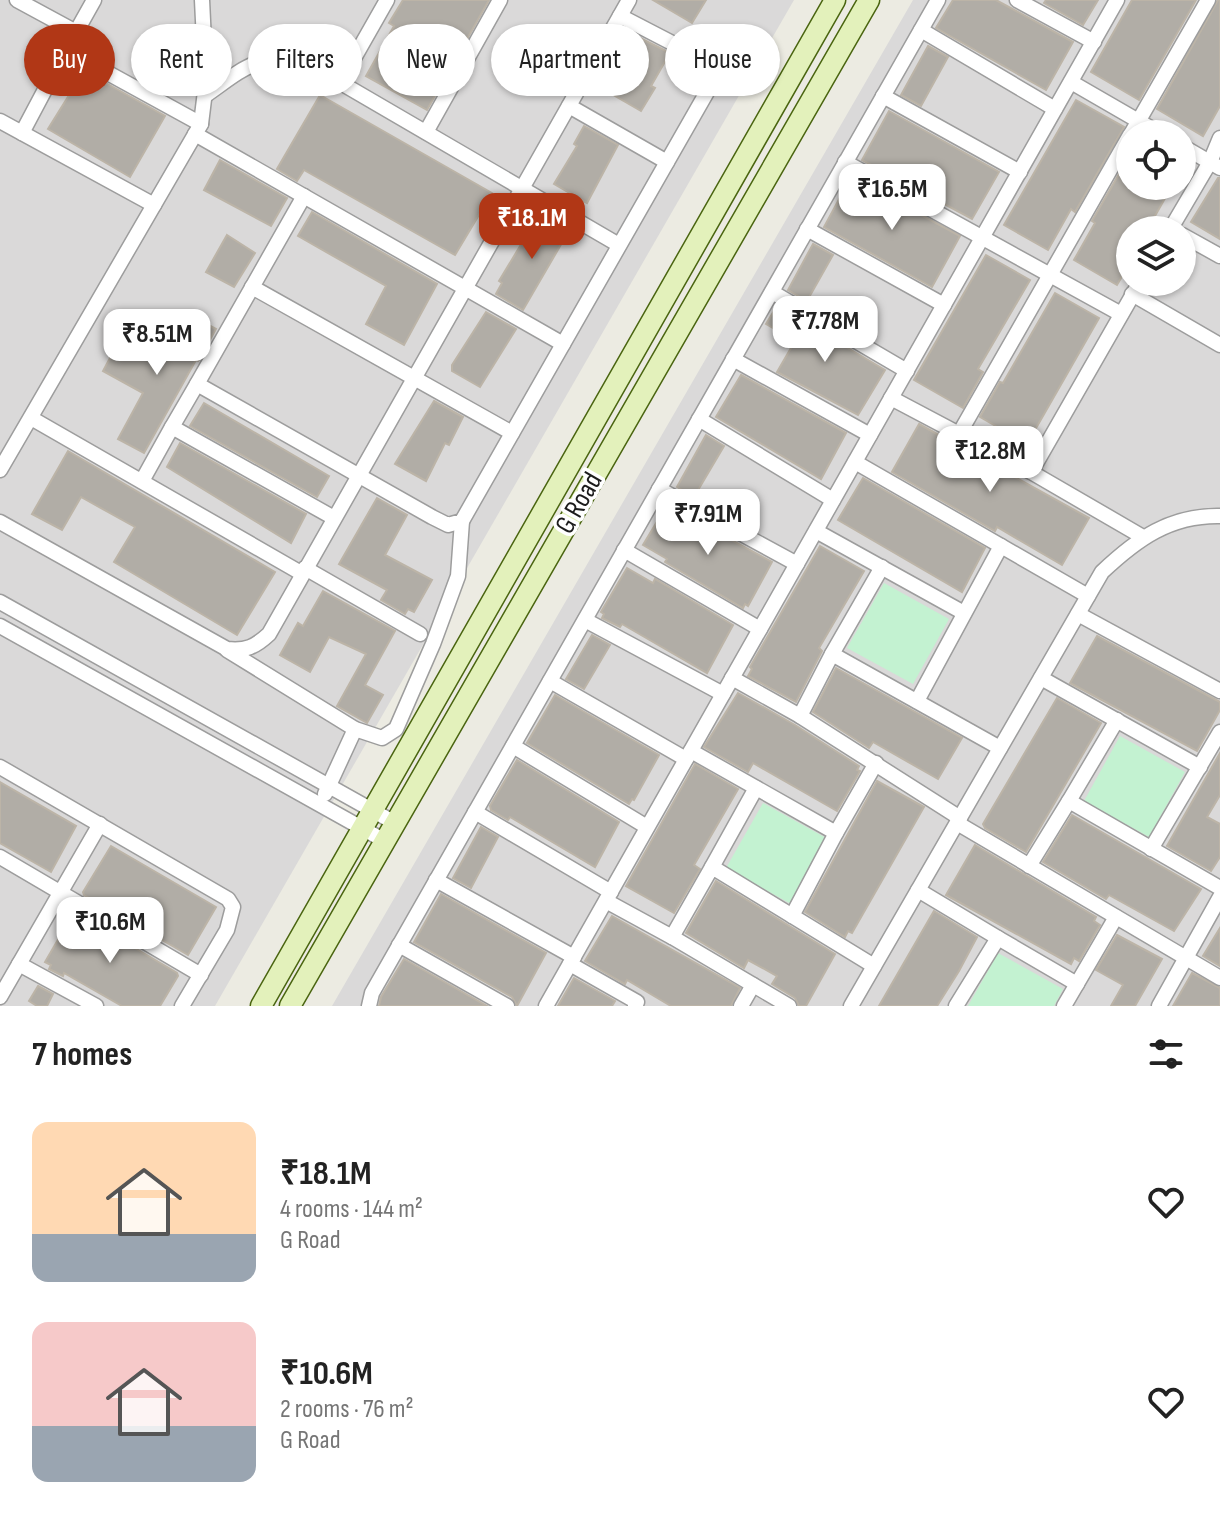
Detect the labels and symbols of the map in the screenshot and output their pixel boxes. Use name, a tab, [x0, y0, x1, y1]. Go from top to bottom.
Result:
pin: ₹16.5M	[827, 164, 957, 232]
pin: ₹18.1M	[467, 193, 597, 261]
pin: ₹7.78M	[760, 296, 890, 364]
pin: ₹8.51M	[92, 309, 222, 377]
pin: ₹12.8M	[925, 426, 1055, 494]
street label: G Road	[548, 467, 610, 539]
pin: ₹7.91M	[643, 489, 773, 557]
pin: ₹10.6M	[45, 897, 175, 965]

